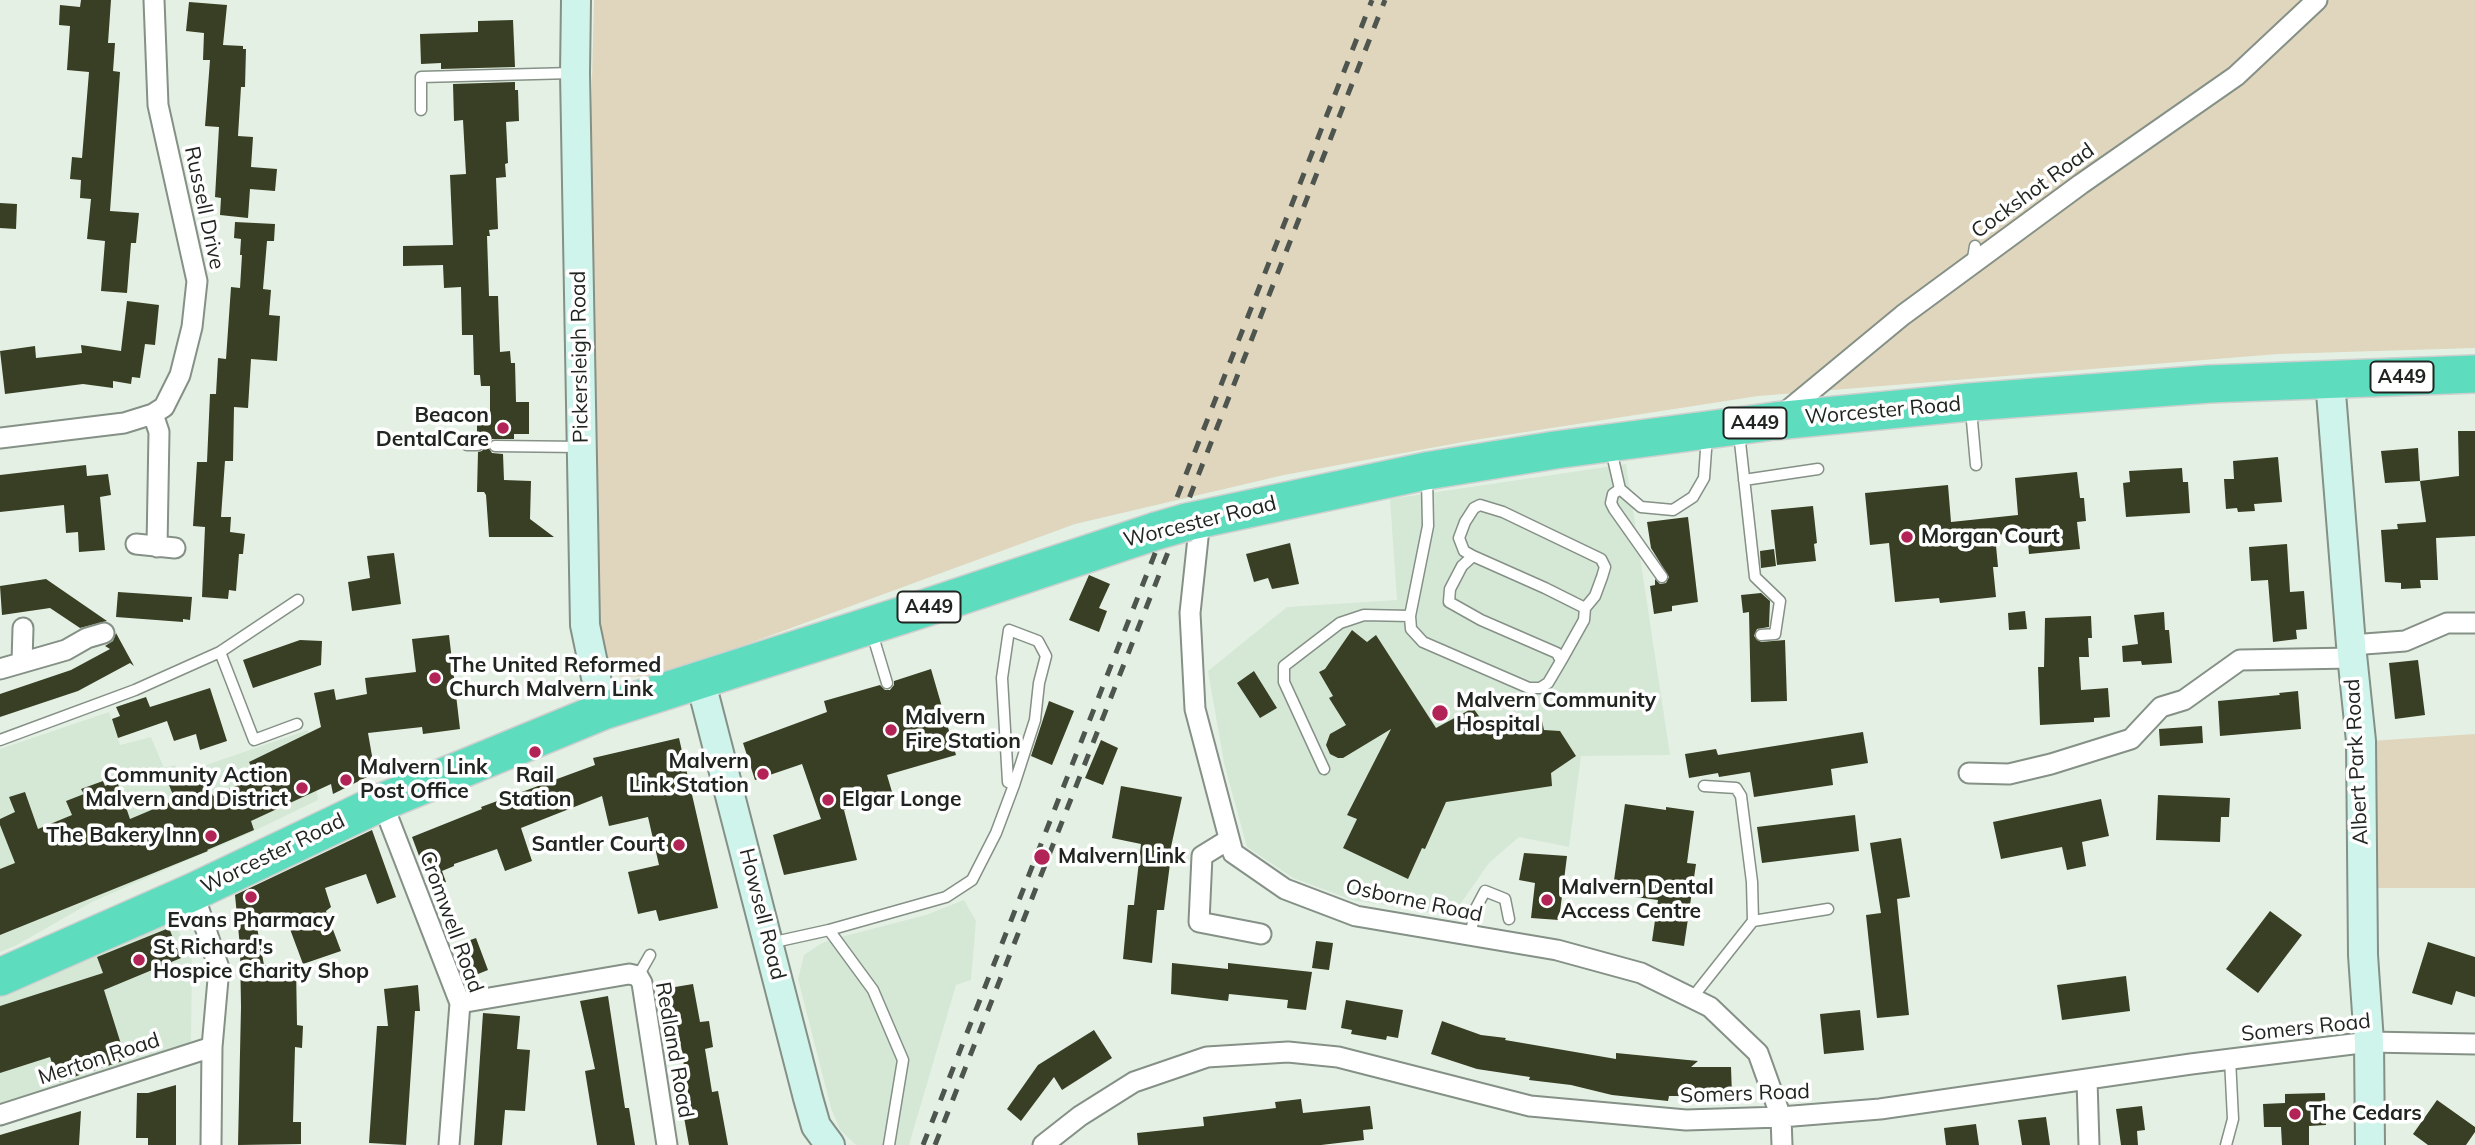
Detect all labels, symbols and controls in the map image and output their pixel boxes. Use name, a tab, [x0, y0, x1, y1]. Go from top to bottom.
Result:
street label: Cockshot Road	[1967, 138, 2099, 244]
street label: Russell Drive	[179, 144, 229, 272]
street label: Pickersleigh Road	[566, 271, 594, 443]
road number: A449	[2370, 362, 2434, 392]
street label: Worcester Road	[1804, 392, 1962, 430]
place label: Beacon DentalCare	[376, 403, 489, 453]
road number: A449	[1724, 408, 1786, 438]
marker: Beacon DentalCare	[495, 420, 511, 436]
street label: Worcester Road	[1121, 491, 1279, 553]
place label: Morgan Court	[1921, 524, 2060, 550]
marker: Morgan Court	[1899, 529, 1915, 545]
road number: A449	[898, 592, 960, 622]
place label: The United Reformed Church Malvern Link	[449, 653, 661, 703]
marker: The United Reformed Church Malvern Link	[427, 670, 443, 686]
street label: Albert Park Road	[2340, 678, 2374, 846]
place label: Malvern Community Hospital	[1456, 688, 1656, 738]
marker: Malvern Community Hospital	[1430, 703, 1450, 723]
place label: Malvern Fire Station	[905, 705, 1021, 755]
marker: Malvern Fire Station	[883, 722, 899, 738]
marker: Rail Station	[527, 744, 543, 760]
place label: Malvern Link Station	[629, 749, 749, 799]
place label: Malvern Link Post Office	[360, 755, 488, 805]
place label: Community Action Malvern and District	[85, 763, 288, 813]
place label: Rail Station	[499, 763, 571, 813]
marker: Malvern Link Station	[755, 766, 771, 782]
marker: Malvern Link Post Office	[338, 772, 354, 788]
marker: Community Action Malvern and District	[294, 780, 310, 796]
place label: Elgar Longe	[842, 787, 961, 813]
marker: Elgar Longe	[820, 792, 836, 808]
street label: Worcester Road	[197, 808, 349, 900]
place label: The Bakery Inn	[46, 823, 197, 849]
marker: The Bakery Inn	[203, 828, 219, 844]
place label: Santler Court	[531, 832, 665, 858]
marker: Santler Court	[671, 837, 687, 853]
place label: Malvern Link	[1058, 844, 1186, 870]
street label: Howsell Road	[733, 846, 791, 982]
marker: Malvern Link	[1032, 847, 1052, 867]
street label: Cromwell Road	[414, 848, 488, 996]
street label: Osborne Road	[1343, 874, 1485, 928]
place label: Malvern Dental Access Centre	[1561, 875, 1714, 925]
marker: Evans Pharmacy	[243, 889, 259, 905]
marker: Malvern Dental Access Centre	[1539, 892, 1555, 908]
place label: Evans Pharmacy	[167, 908, 335, 934]
place label: St Richard's Hospice Charity Shop	[153, 935, 369, 985]
marker: St Richard's Hospice Charity Shop	[131, 952, 147, 968]
street label: Redland Road	[650, 980, 698, 1120]
street label: Somers Road	[2240, 1009, 2372, 1047]
street label: Merton Road	[35, 1028, 163, 1090]
street label: Somers Road	[1680, 1079, 1810, 1109]
place label: The Cedars	[2309, 1101, 2422, 1127]
marker: The Cedars	[2287, 1106, 2303, 1122]

